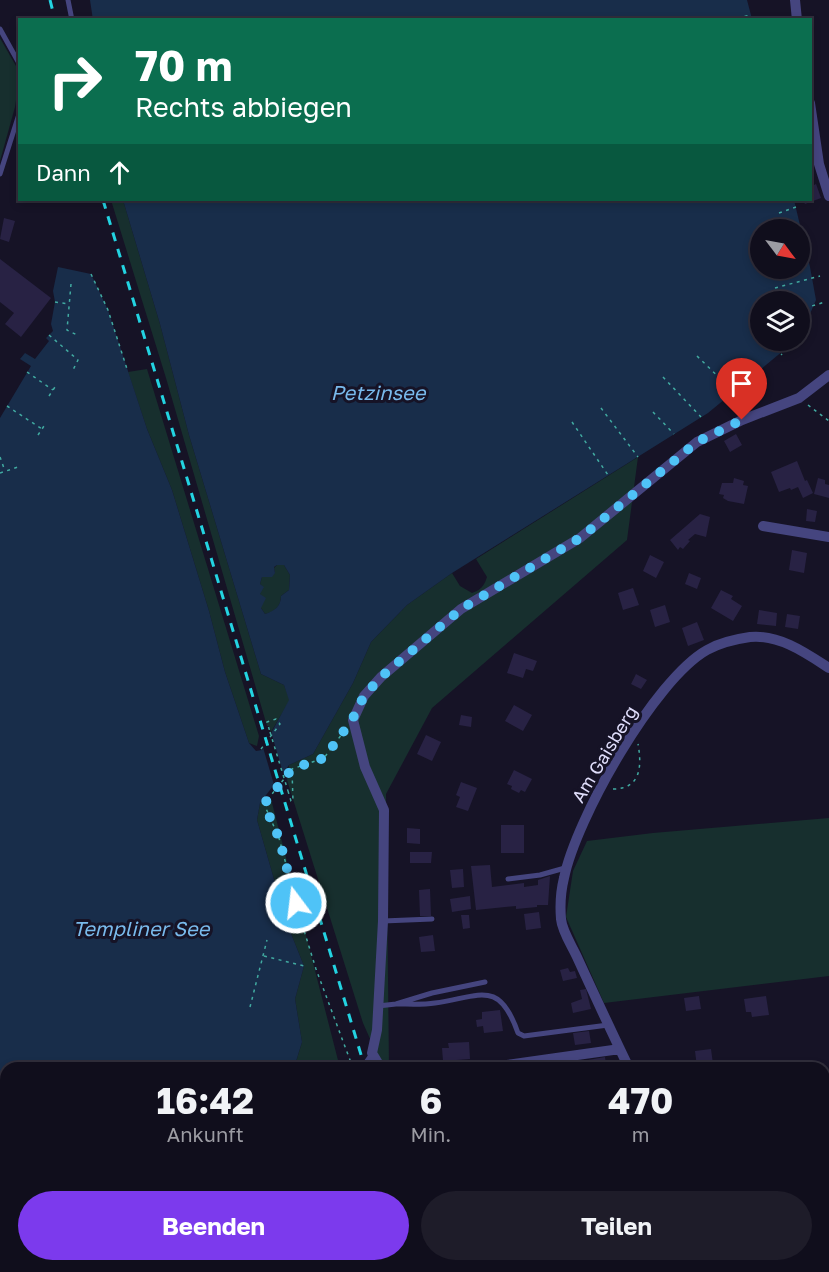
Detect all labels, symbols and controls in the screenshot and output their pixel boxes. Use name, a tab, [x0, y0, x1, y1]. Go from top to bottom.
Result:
text: 70 m	[135, 40, 232, 90]
icon: right	[36, 42, 114, 120]
text: Rechts abbiegen	[135, 91, 352, 123]
icon: ahead	[103, 156, 136, 189]
text: Dann	[36, 159, 91, 186]
north arrow	[750, 219, 810, 279]
map controls	[750, 219, 810, 351]
button: layers	[750, 291, 810, 351]
pin	[716, 358, 767, 420]
icon: arrive	[725, 367, 758, 400]
water label: Petzinsee	[331, 380, 427, 404]
street label: Am Gaisberg	[566, 702, 642, 806]
position arrow	[264, 871, 328, 935]
water label: Templiner See	[73, 916, 211, 940]
text: 16:42	[157, 1079, 254, 1122]
text: 6	[419, 1079, 442, 1122]
text: 470	[608, 1079, 673, 1122]
text: Ankunft	[167, 1122, 244, 1146]
text: Min.	[410, 1122, 451, 1146]
text: m	[632, 1122, 650, 1146]
button: Beenden	[18, 1191, 409, 1260]
button: Teilen	[421, 1191, 812, 1260]

